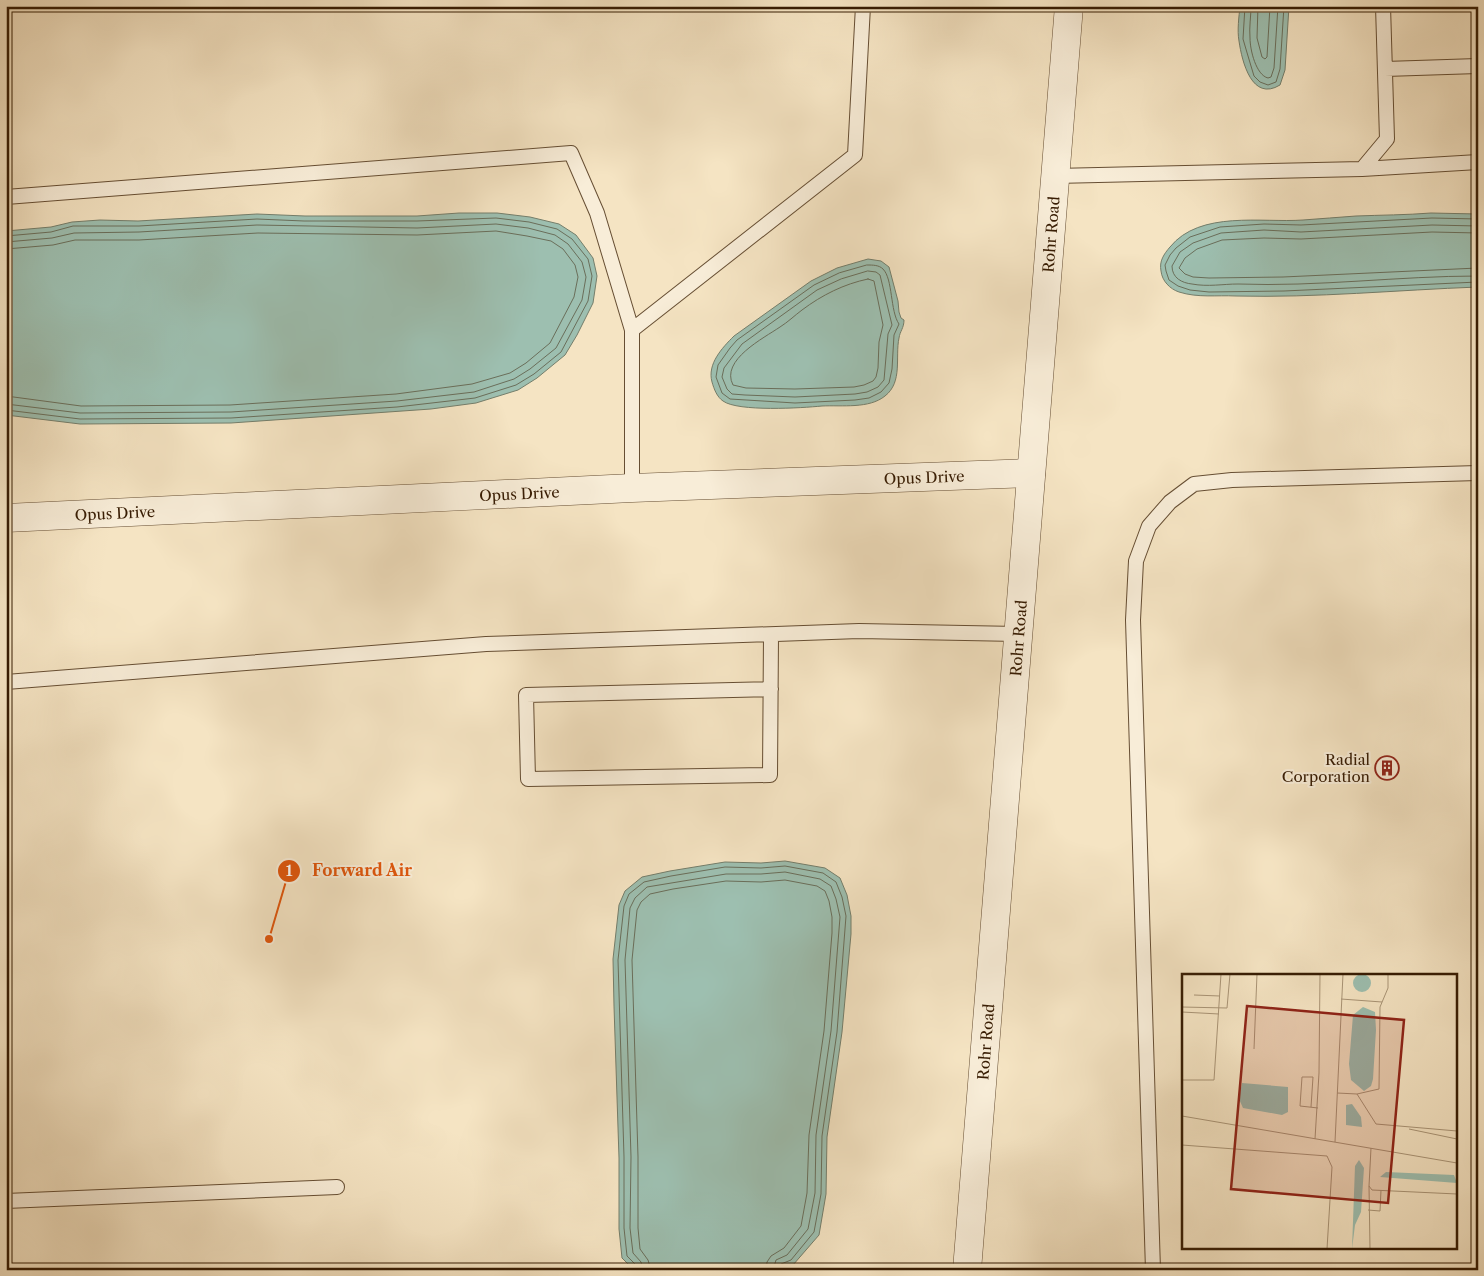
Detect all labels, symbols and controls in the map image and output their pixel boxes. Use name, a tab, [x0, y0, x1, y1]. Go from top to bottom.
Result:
street label: Rohr Road	[1038, 195, 1063, 273]
street label: Opus Drive	[883, 466, 965, 488]
street label: Opus Drive	[479, 482, 560, 505]
street label: Opus Drive	[74, 501, 156, 524]
street label: Rohr Road	[1005, 599, 1031, 677]
place label: Radial Corporation	[1282, 750, 1371, 786]
building icon: Radial Corporation	[1374, 755, 1400, 781]
callout: Forward Air	[276, 855, 422, 886]
text: Forward Air	[312, 860, 412, 880]
text: 1	[286, 861, 293, 880]
inset map	[1182, 974, 1456, 1248]
street label: Rohr Road	[973, 1003, 998, 1081]

